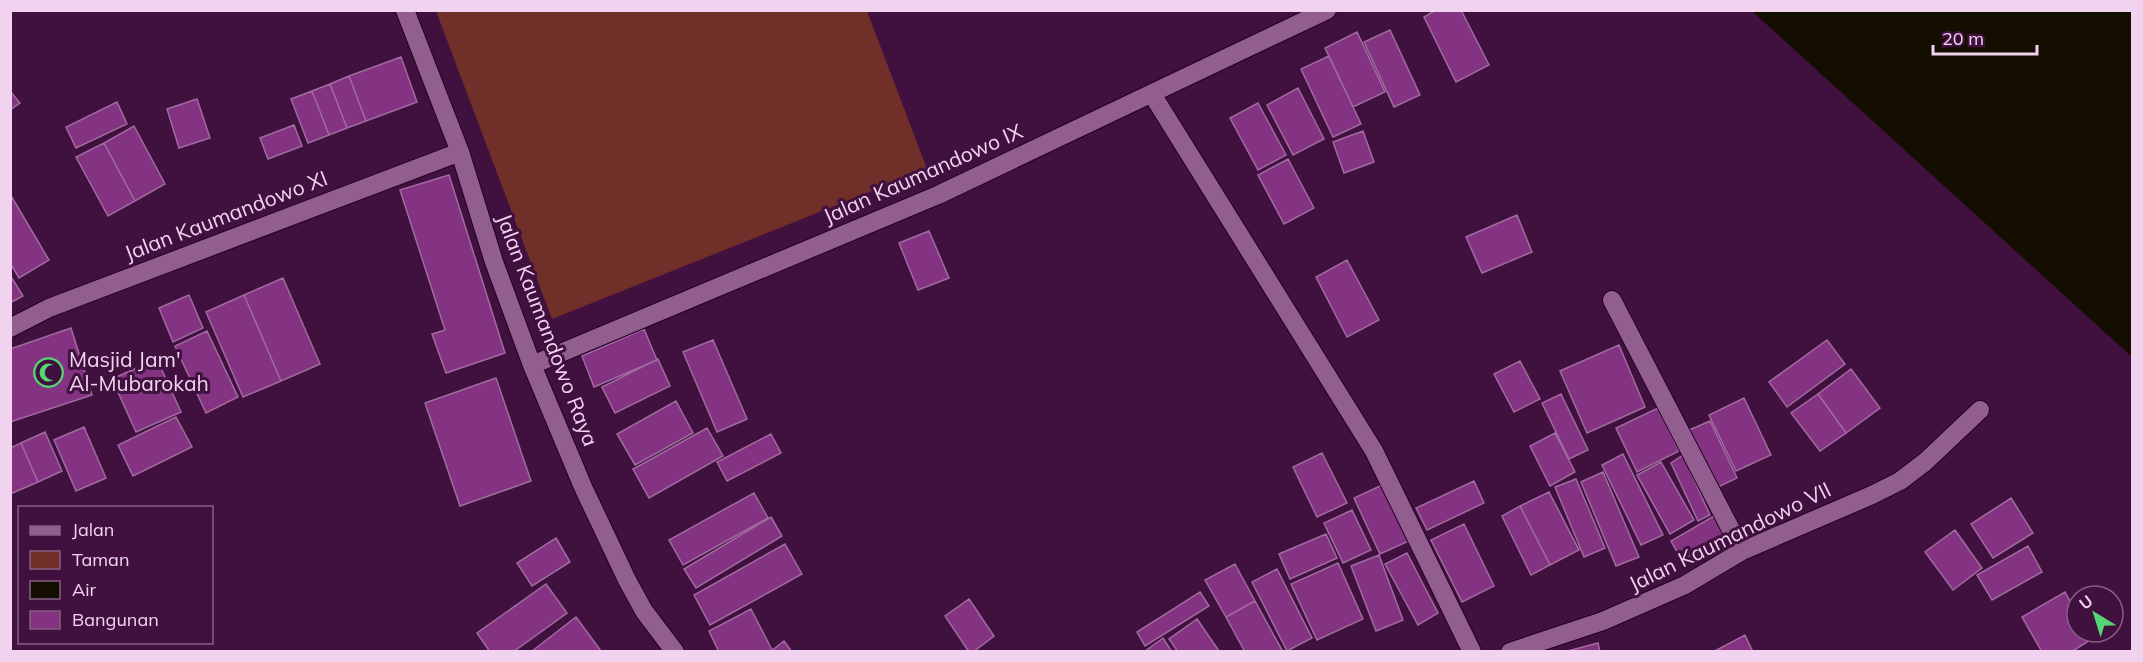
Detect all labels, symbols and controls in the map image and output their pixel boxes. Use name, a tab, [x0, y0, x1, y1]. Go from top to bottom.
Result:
scale bar	[1933, 18, 2036, 56]
text: 20 m	[1942, 27, 1984, 50]
street label: Jalan Kaumandowo IX	[819, 117, 1027, 229]
street label: Jalan Kaumandowo XI	[120, 164, 331, 266]
street label: Jalan Kaumandowo Raya	[492, 210, 604, 450]
place label: Masjid Jam' Al-Mubarokah	[69, 346, 209, 396]
mosque icon: Masjid Jam' Al-Mubarokah	[32, 356, 64, 388]
street label: Jalan Kaumandowo VII	[1624, 476, 1835, 596]
legend	[18, 506, 213, 644]
text: Jalan	[72, 518, 114, 541]
text: Taman	[72, 548, 129, 571]
text: Air	[72, 578, 97, 601]
north arrow	[2065, 584, 2125, 644]
text: U	[2075, 591, 2097, 614]
text: Bangunan	[72, 608, 159, 631]

